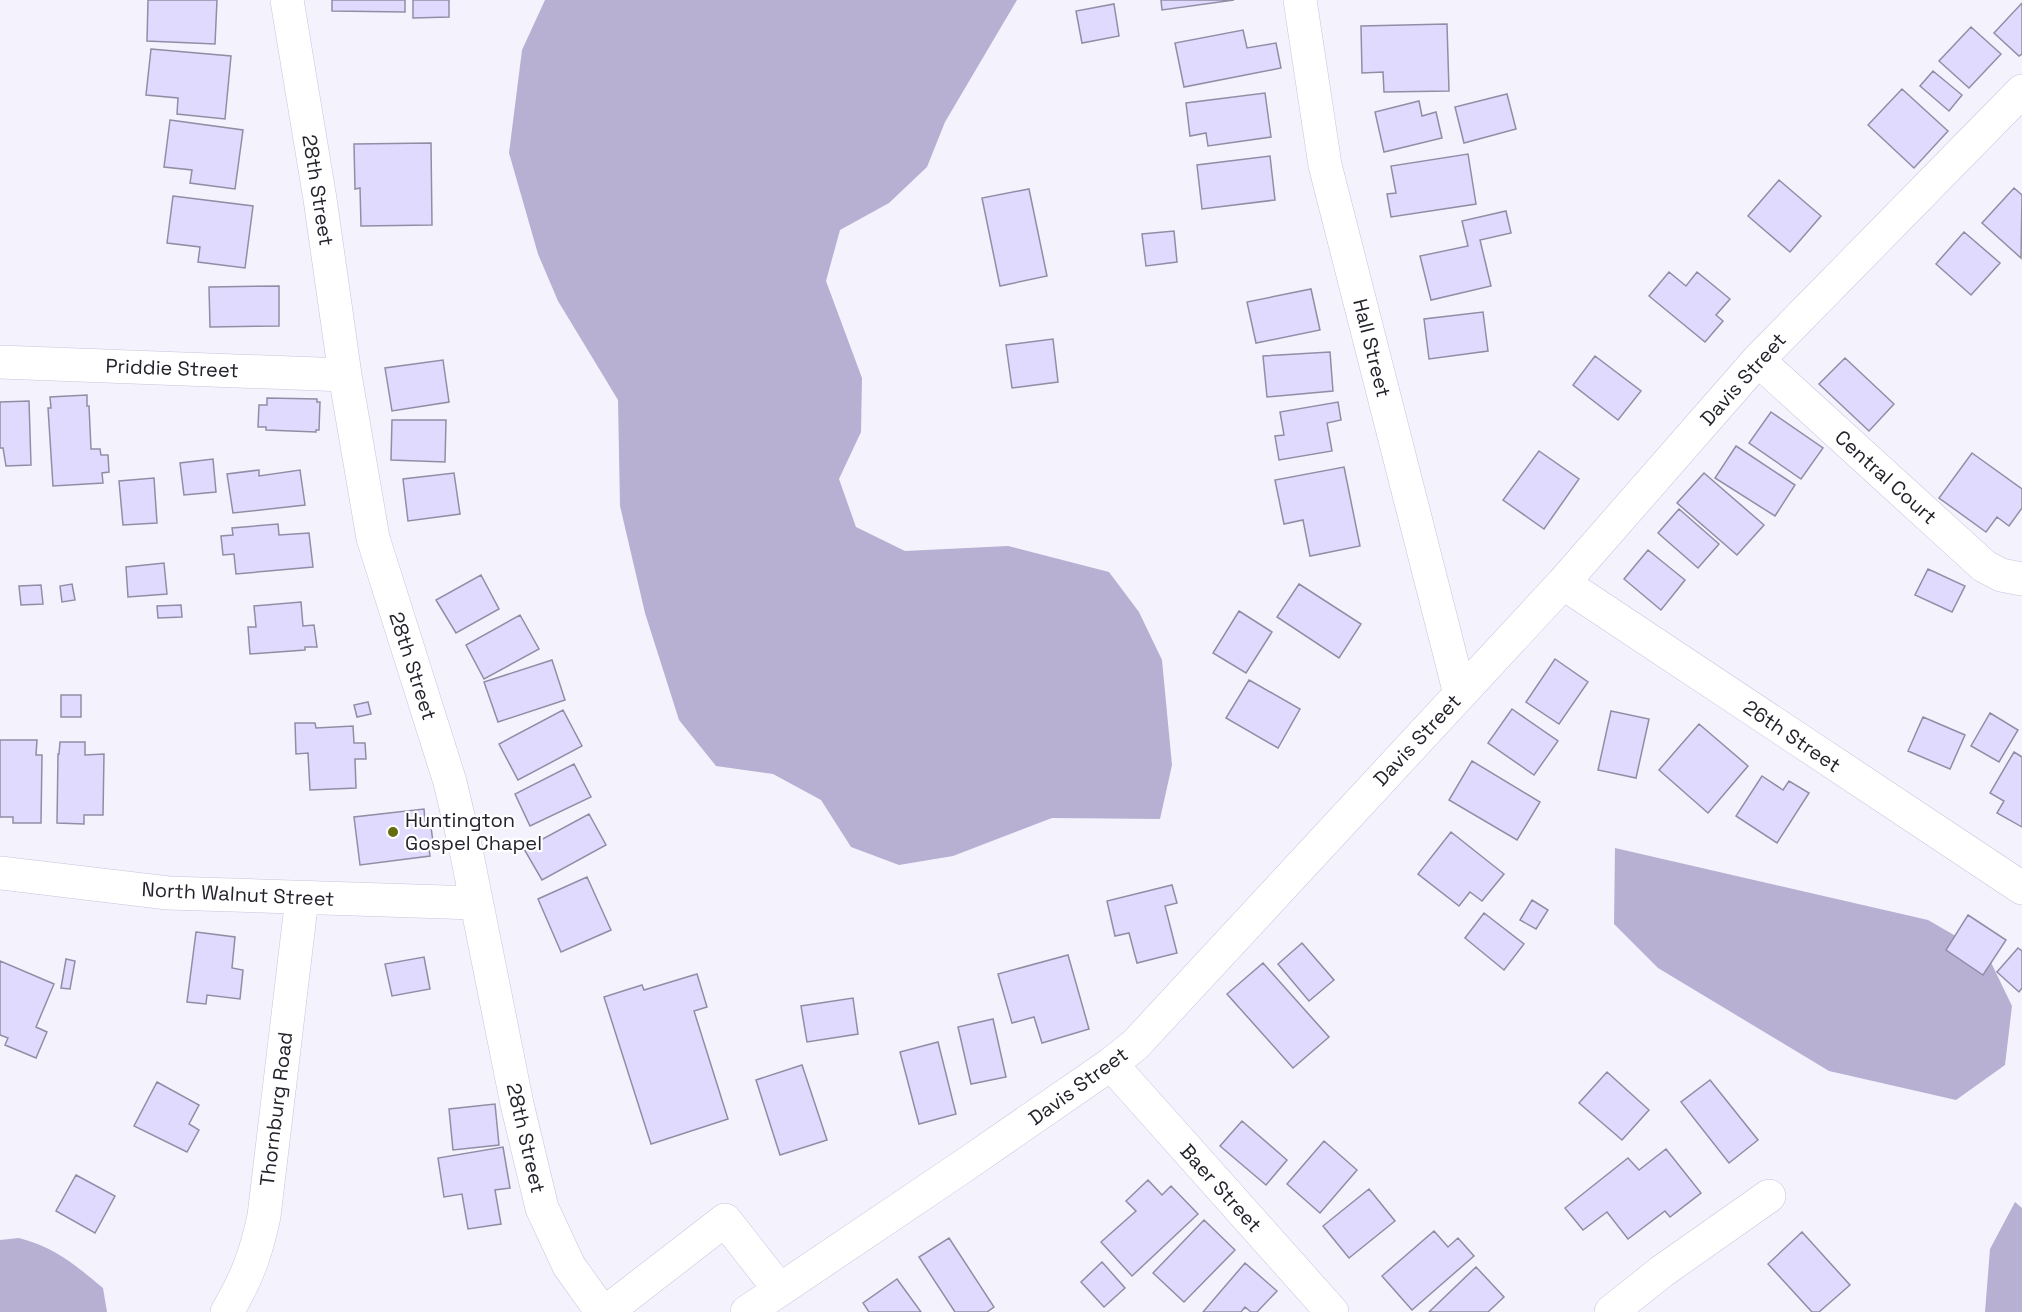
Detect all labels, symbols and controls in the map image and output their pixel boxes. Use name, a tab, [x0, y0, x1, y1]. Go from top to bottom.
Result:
street label: 28th Street	[296, 133, 340, 247]
street label: Hall Street	[1347, 296, 1397, 400]
street label: Davis Street	[1694, 327, 1792, 431]
street label: Priddie Street	[105, 353, 239, 383]
street label: Central Court	[1829, 424, 1943, 530]
street label: 28th Street	[383, 609, 443, 723]
street label: Davis Street	[1368, 688, 1466, 792]
street label: 26th Street	[1738, 694, 1846, 778]
place label: Huntington Gospel Chapel	[405, 807, 542, 856]
marker: Huntington Gospel Chapel	[386, 825, 400, 839]
street label: North Walnut Street	[141, 876, 335, 912]
street label: Thornburg Road	[254, 1030, 298, 1188]
street label: Davis Street	[1023, 1041, 1133, 1131]
street label: 28th Street	[501, 1080, 551, 1196]
street label: Baer Street	[1175, 1138, 1267, 1238]

